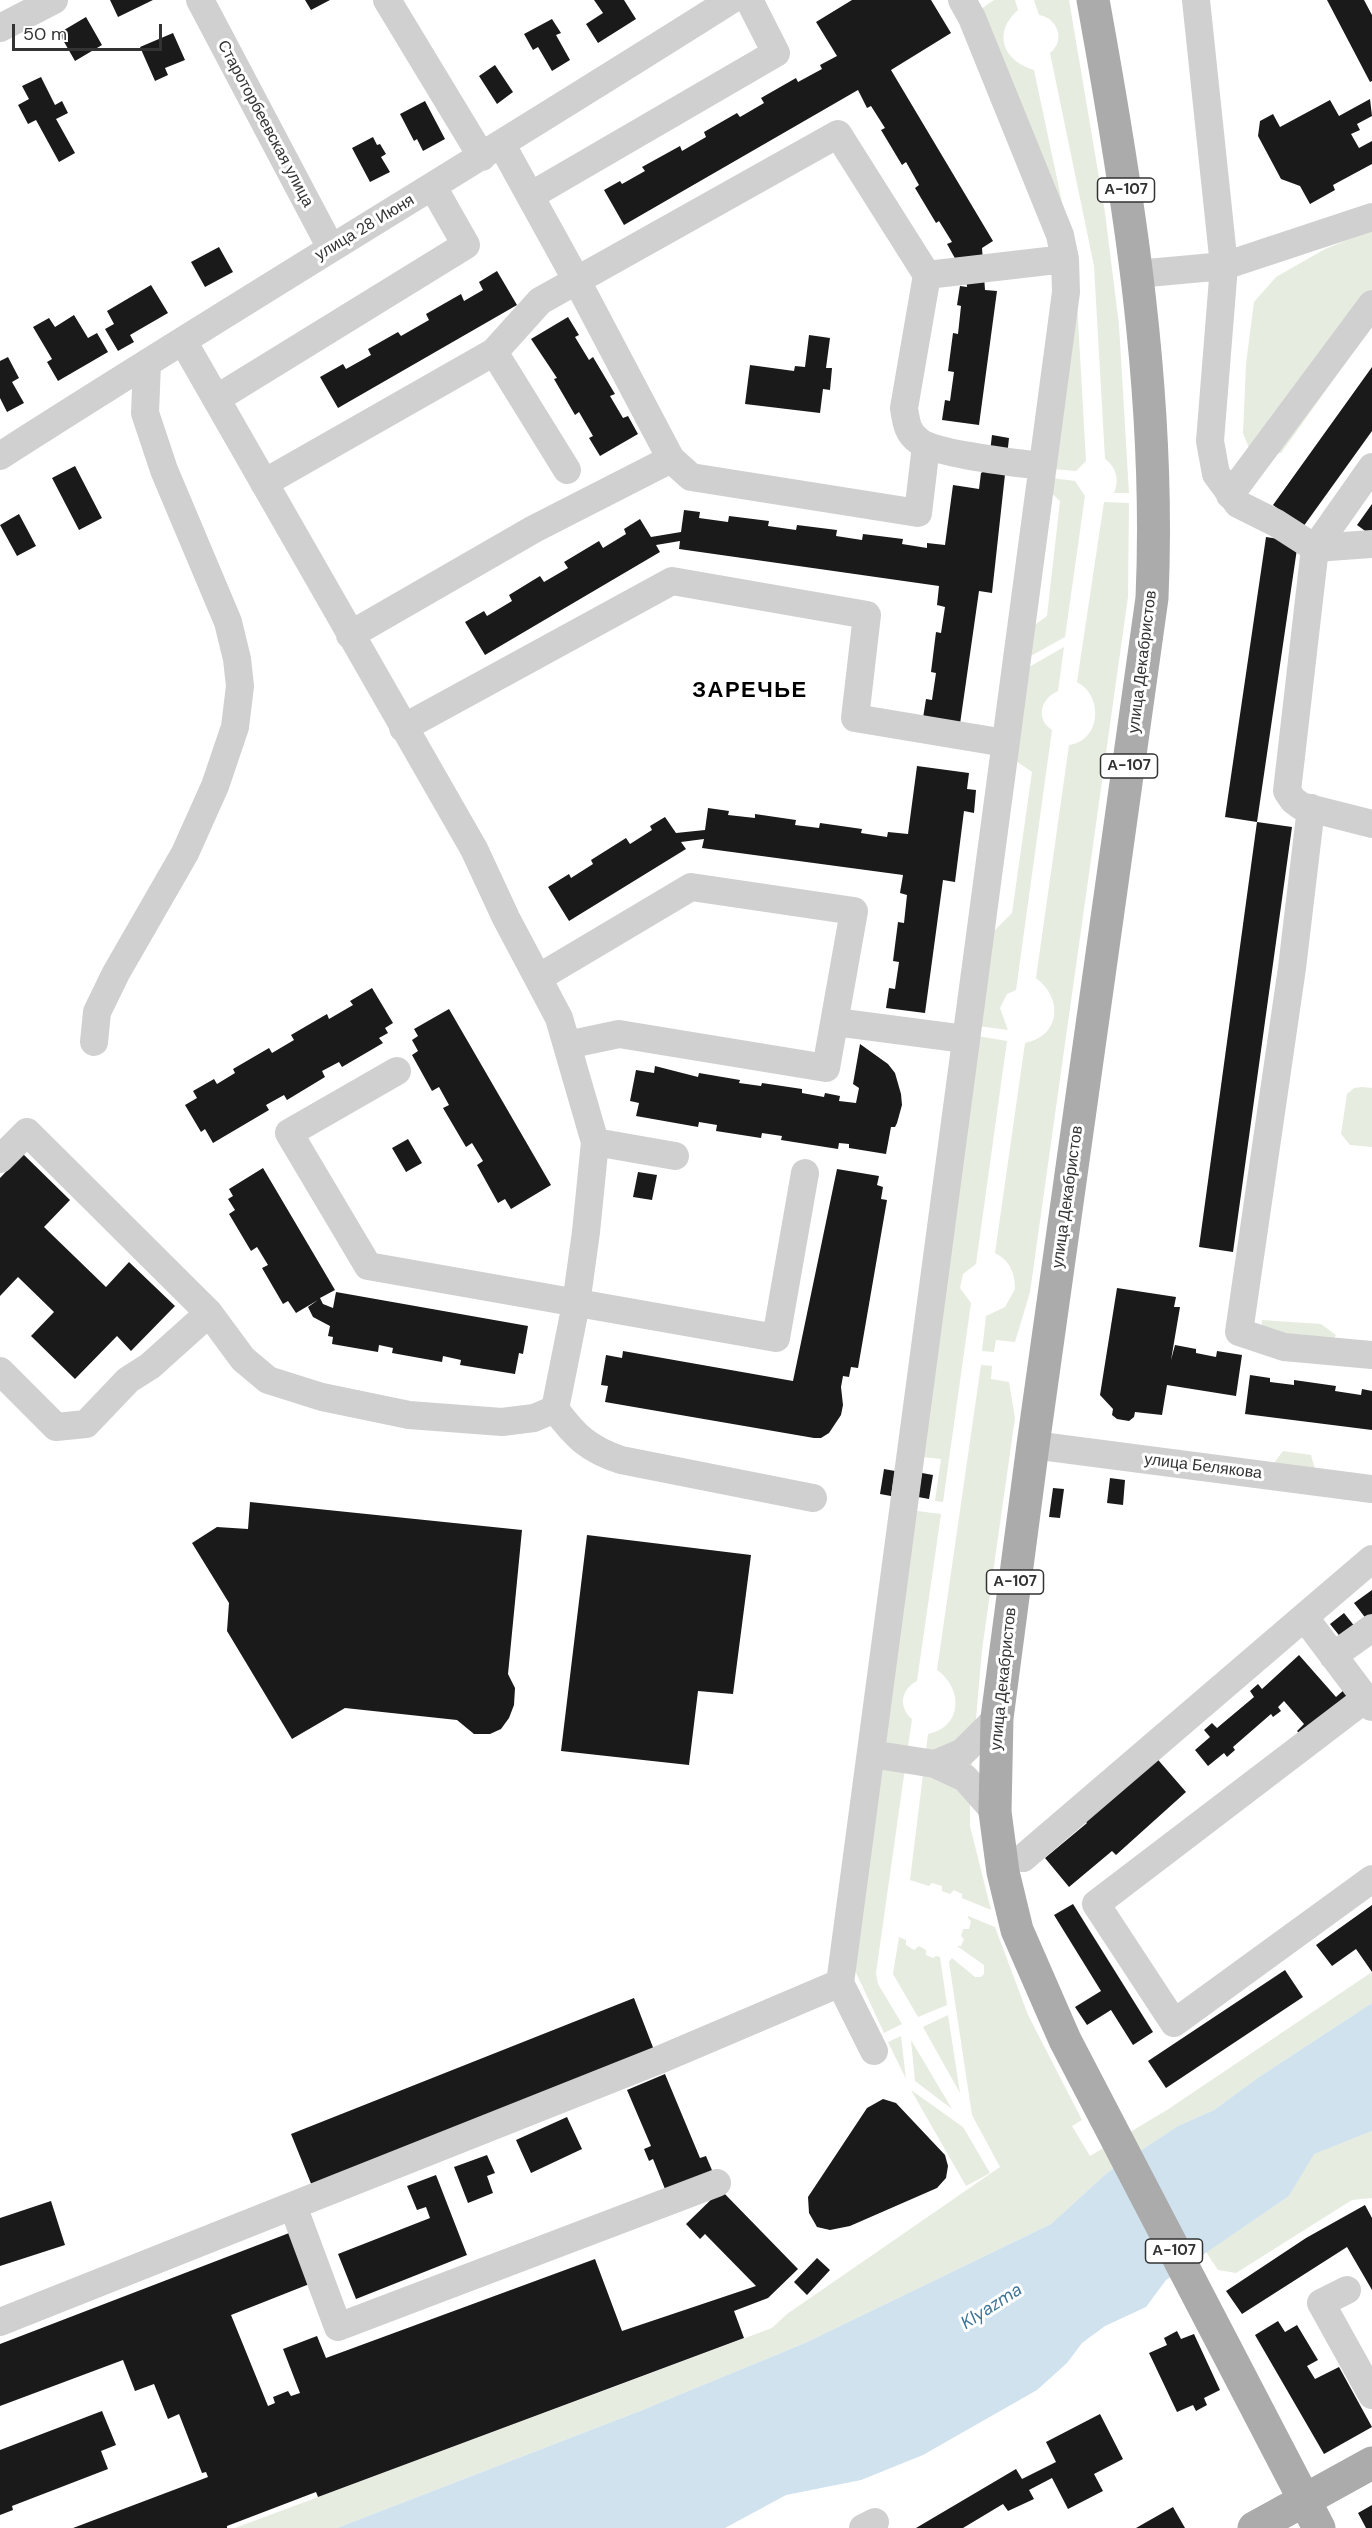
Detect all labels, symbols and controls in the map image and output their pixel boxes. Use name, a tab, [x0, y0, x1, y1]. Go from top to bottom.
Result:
scale bar	[15, 12, 165, 50]
text: 50 m	[23, 22, 67, 46]
street label: Староторбеевская улица	[213, 37, 317, 211]
road number: А-107	[1098, 178, 1154, 202]
street label: улица 28 Июня	[312, 191, 418, 265]
street label: улица Декабристов	[1125, 589, 1161, 735]
district label: ЗАРЕЧЬЕ	[692, 678, 808, 704]
road number: А-107	[1100, 754, 1158, 778]
street label: улица Декабристов	[1048, 1124, 1088, 1270]
street label: улица Белякова	[1143, 1450, 1263, 1484]
road number: А-107	[986, 1570, 1044, 1594]
street label: улица Декабристов	[987, 1607, 1021, 1751]
road number: А-107	[1146, 2239, 1202, 2263]
water label: Klyazma	[957, 2279, 1027, 2335]

